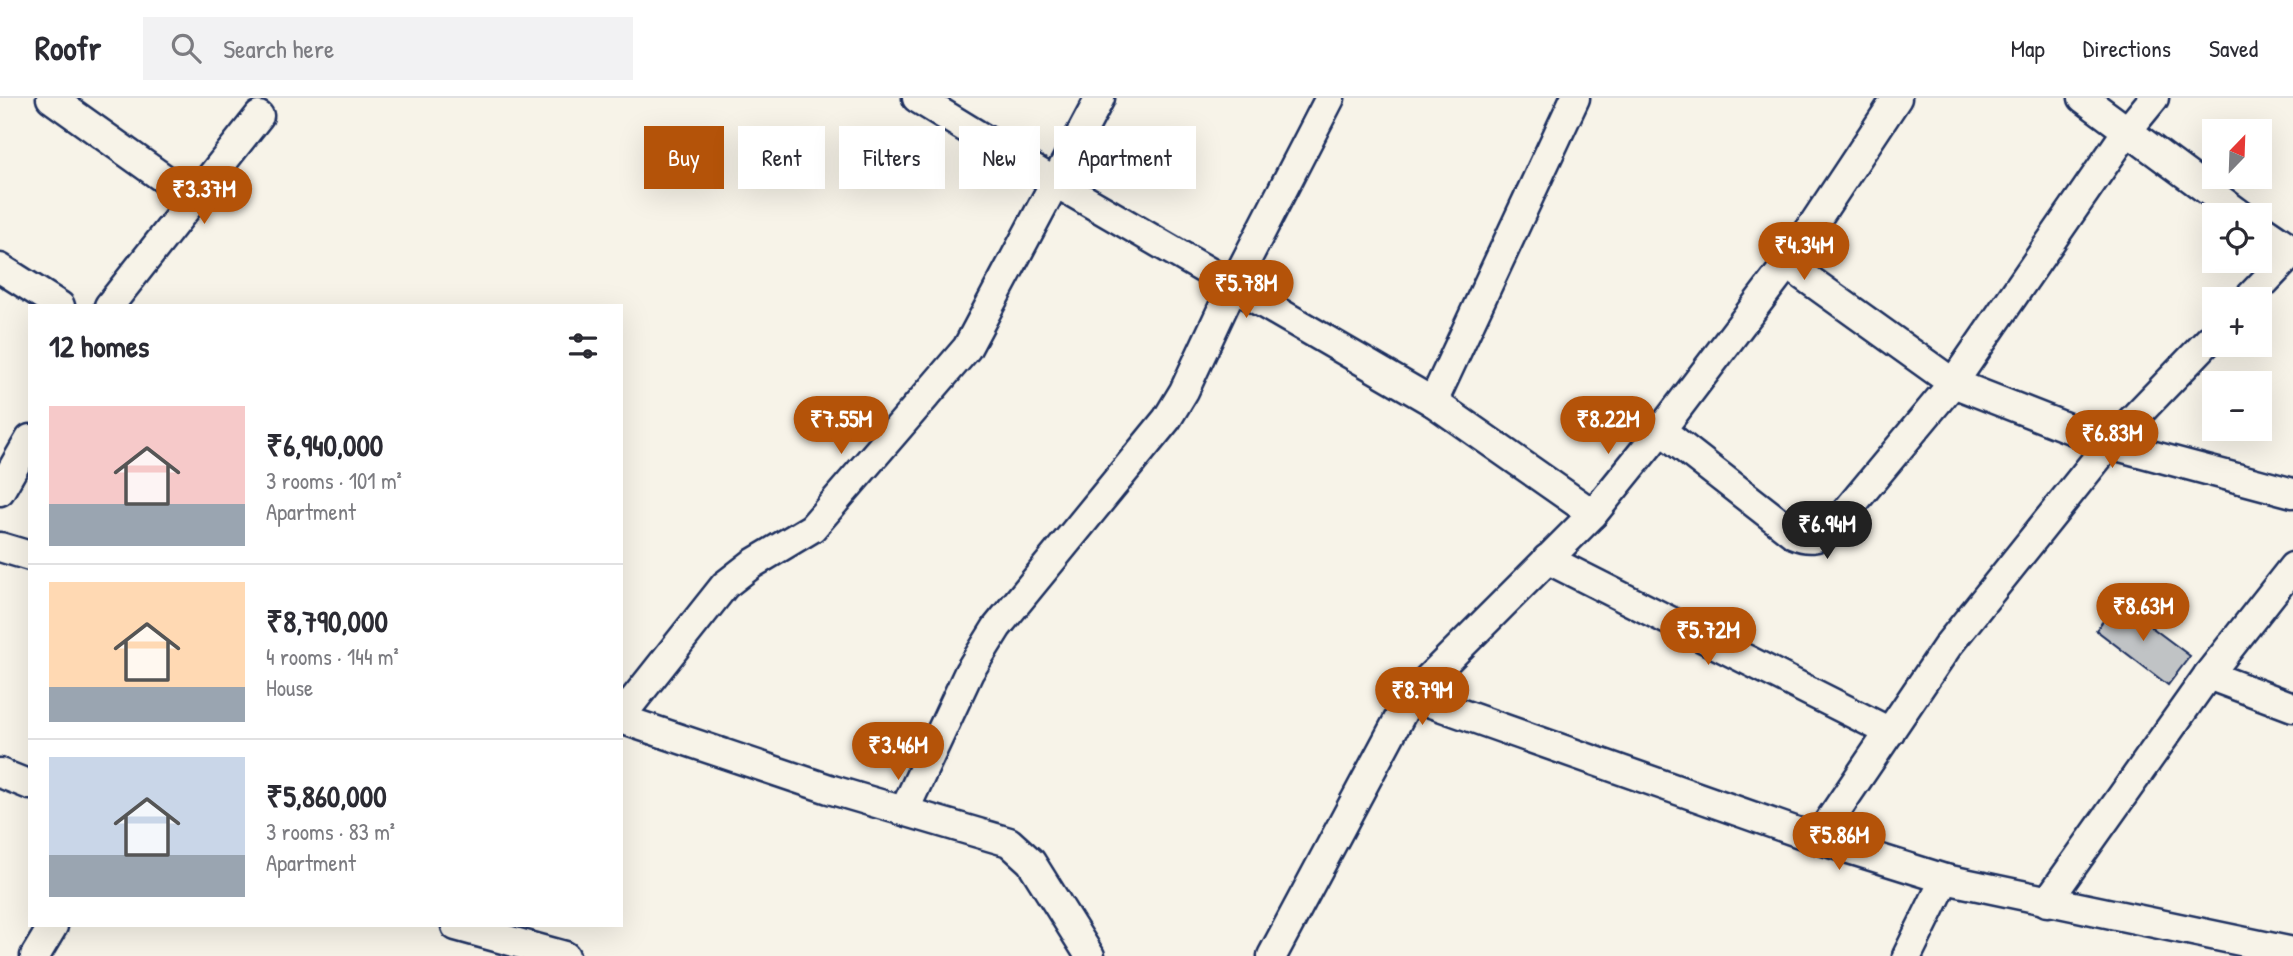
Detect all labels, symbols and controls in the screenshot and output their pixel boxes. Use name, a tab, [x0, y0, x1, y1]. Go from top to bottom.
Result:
search box	[143, 17, 633, 80]
text: Roofr	[35, 26, 101, 70]
icon: search	[167, 29, 205, 67]
text: Search here	[223, 31, 334, 66]
text: Map	[2011, 32, 2045, 64]
text: Directions	[2083, 32, 2171, 64]
text: Saved	[2209, 32, 2258, 64]
north arrow	[2202, 119, 2272, 189]
map controls	[2202, 119, 2272, 441]
chip: Buy	[644, 126, 724, 189]
chip: Rent	[738, 126, 825, 189]
chip: Filters	[839, 126, 945, 189]
chip: New	[959, 126, 1040, 189]
chip: Apartment	[1054, 126, 1196, 189]
pin: ₹3.37M	[147, 166, 261, 226]
text: ₹3.37M	[172, 173, 236, 204]
button: locate	[2202, 203, 2272, 273]
pin: ₹4.34M	[1747, 222, 1861, 282]
text: ₹4.34M	[1774, 229, 1834, 260]
pin: ₹5.78M	[1189, 260, 1303, 320]
text: ₹5.78M	[1215, 267, 1277, 298]
button: +	[2202, 287, 2272, 357]
text: 12 homes	[49, 326, 149, 366]
icon: filters	[564, 327, 602, 365]
button: −	[2202, 371, 2272, 441]
pin: ₹7.55M	[784, 396, 898, 456]
pin: ₹8.22M	[1551, 396, 1665, 456]
text: ₹7.55M	[810, 403, 872, 434]
text: ₹8.22M	[1576, 403, 1640, 434]
pin: ₹6.83M	[2055, 410, 2169, 470]
text: ₹6.83M	[2081, 417, 2143, 448]
text: ₹6,940,000	[266, 425, 383, 465]
icon: home	[105, 434, 189, 518]
text: 3 rooms · 101 m²	[266, 465, 402, 496]
text: Apartment	[266, 496, 356, 527]
pin: ₹6.94M	[1770, 502, 1884, 561]
text: ₹6.94M	[1798, 508, 1856, 539]
pin: ₹8.63M	[2086, 584, 2200, 643]
text: ₹8.63M	[2112, 590, 2174, 621]
text: ₹8,790,000	[266, 601, 388, 641]
pin: ₹5.72M	[1651, 608, 1765, 667]
icon: home	[105, 610, 189, 694]
text: ₹5.72M	[1676, 614, 1740, 645]
text: 4 rooms · 144 m²	[266, 641, 399, 672]
pin: ₹8.79M	[1365, 668, 1479, 727]
text: House	[266, 672, 313, 703]
text: ₹8.79M	[1391, 674, 1453, 705]
pin: ₹3.46M	[841, 722, 955, 782]
text: ₹3.46M	[868, 729, 928, 760]
text: ₹5,860,000	[266, 776, 387, 816]
icon: home	[105, 785, 189, 869]
pin: ₹5.86M	[1782, 812, 1896, 872]
text: 3 rooms · 83 m²	[266, 816, 395, 847]
text: ₹5.86M	[1809, 819, 1869, 850]
text: Apartment	[266, 847, 356, 878]

